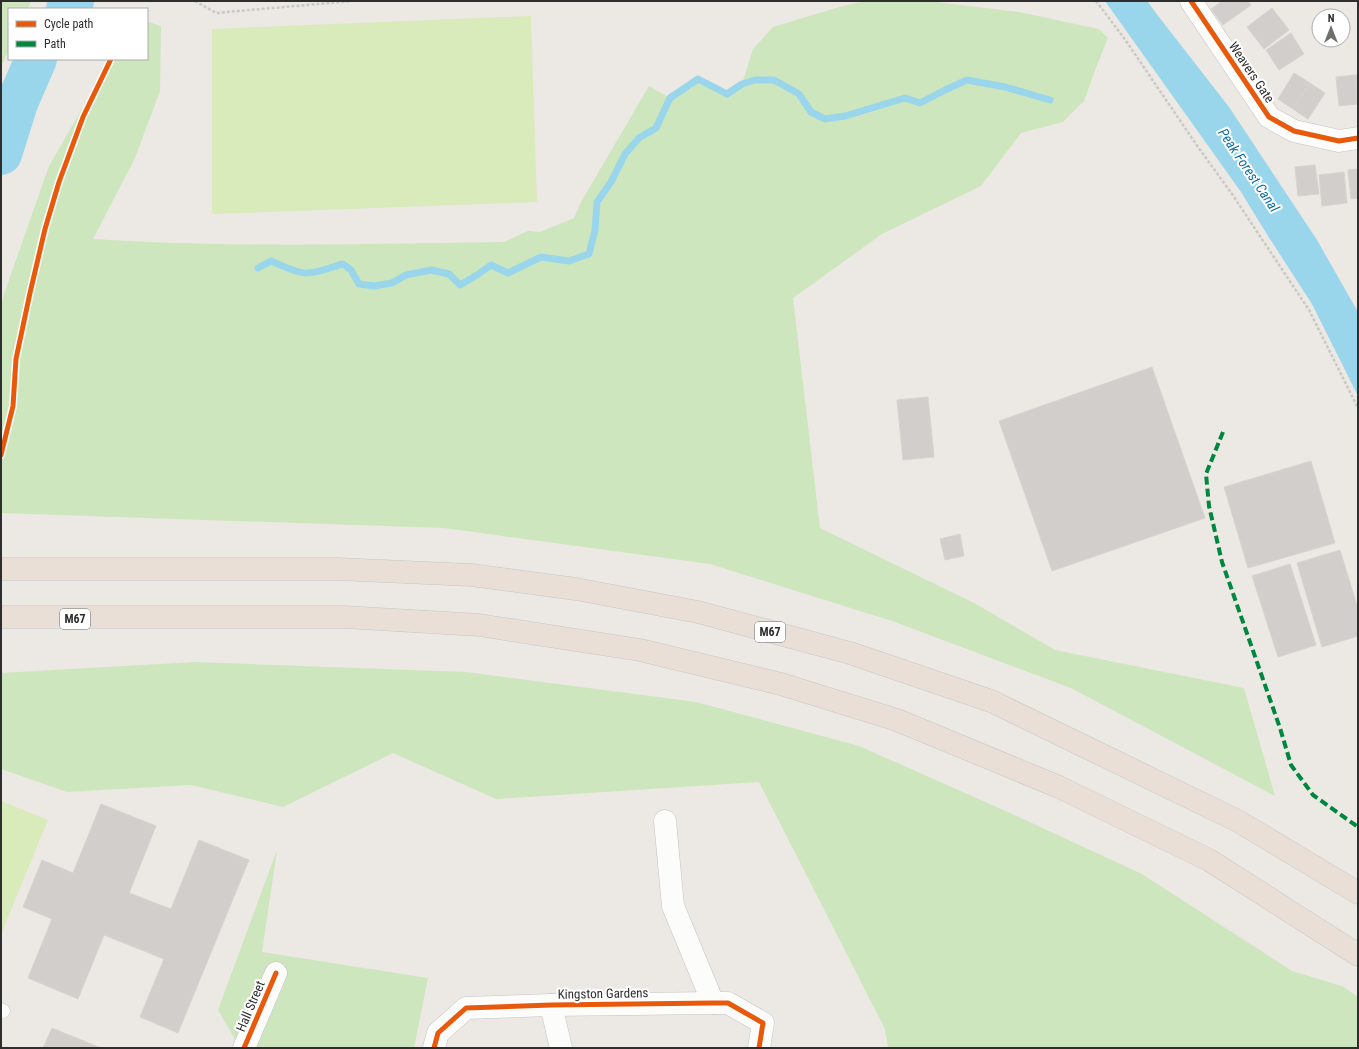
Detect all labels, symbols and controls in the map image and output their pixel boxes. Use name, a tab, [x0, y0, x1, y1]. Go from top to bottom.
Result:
legend	[8, 8, 148, 60]
north arrow	[1311, 8, 1351, 48]
text: N	[1328, 12, 1335, 25]
text: Cycle path	[44, 17, 94, 31]
text: Path	[44, 37, 66, 51]
street label: Weavers Gate	[1226, 39, 1277, 106]
water label: Peak Forest Canal	[1215, 125, 1283, 215]
road number: M67	[60, 609, 90, 629]
road number: M67	[755, 622, 785, 642]
street label: Hall Street	[233, 978, 268, 1034]
street label: Kingston Gardens	[558, 985, 649, 1002]

